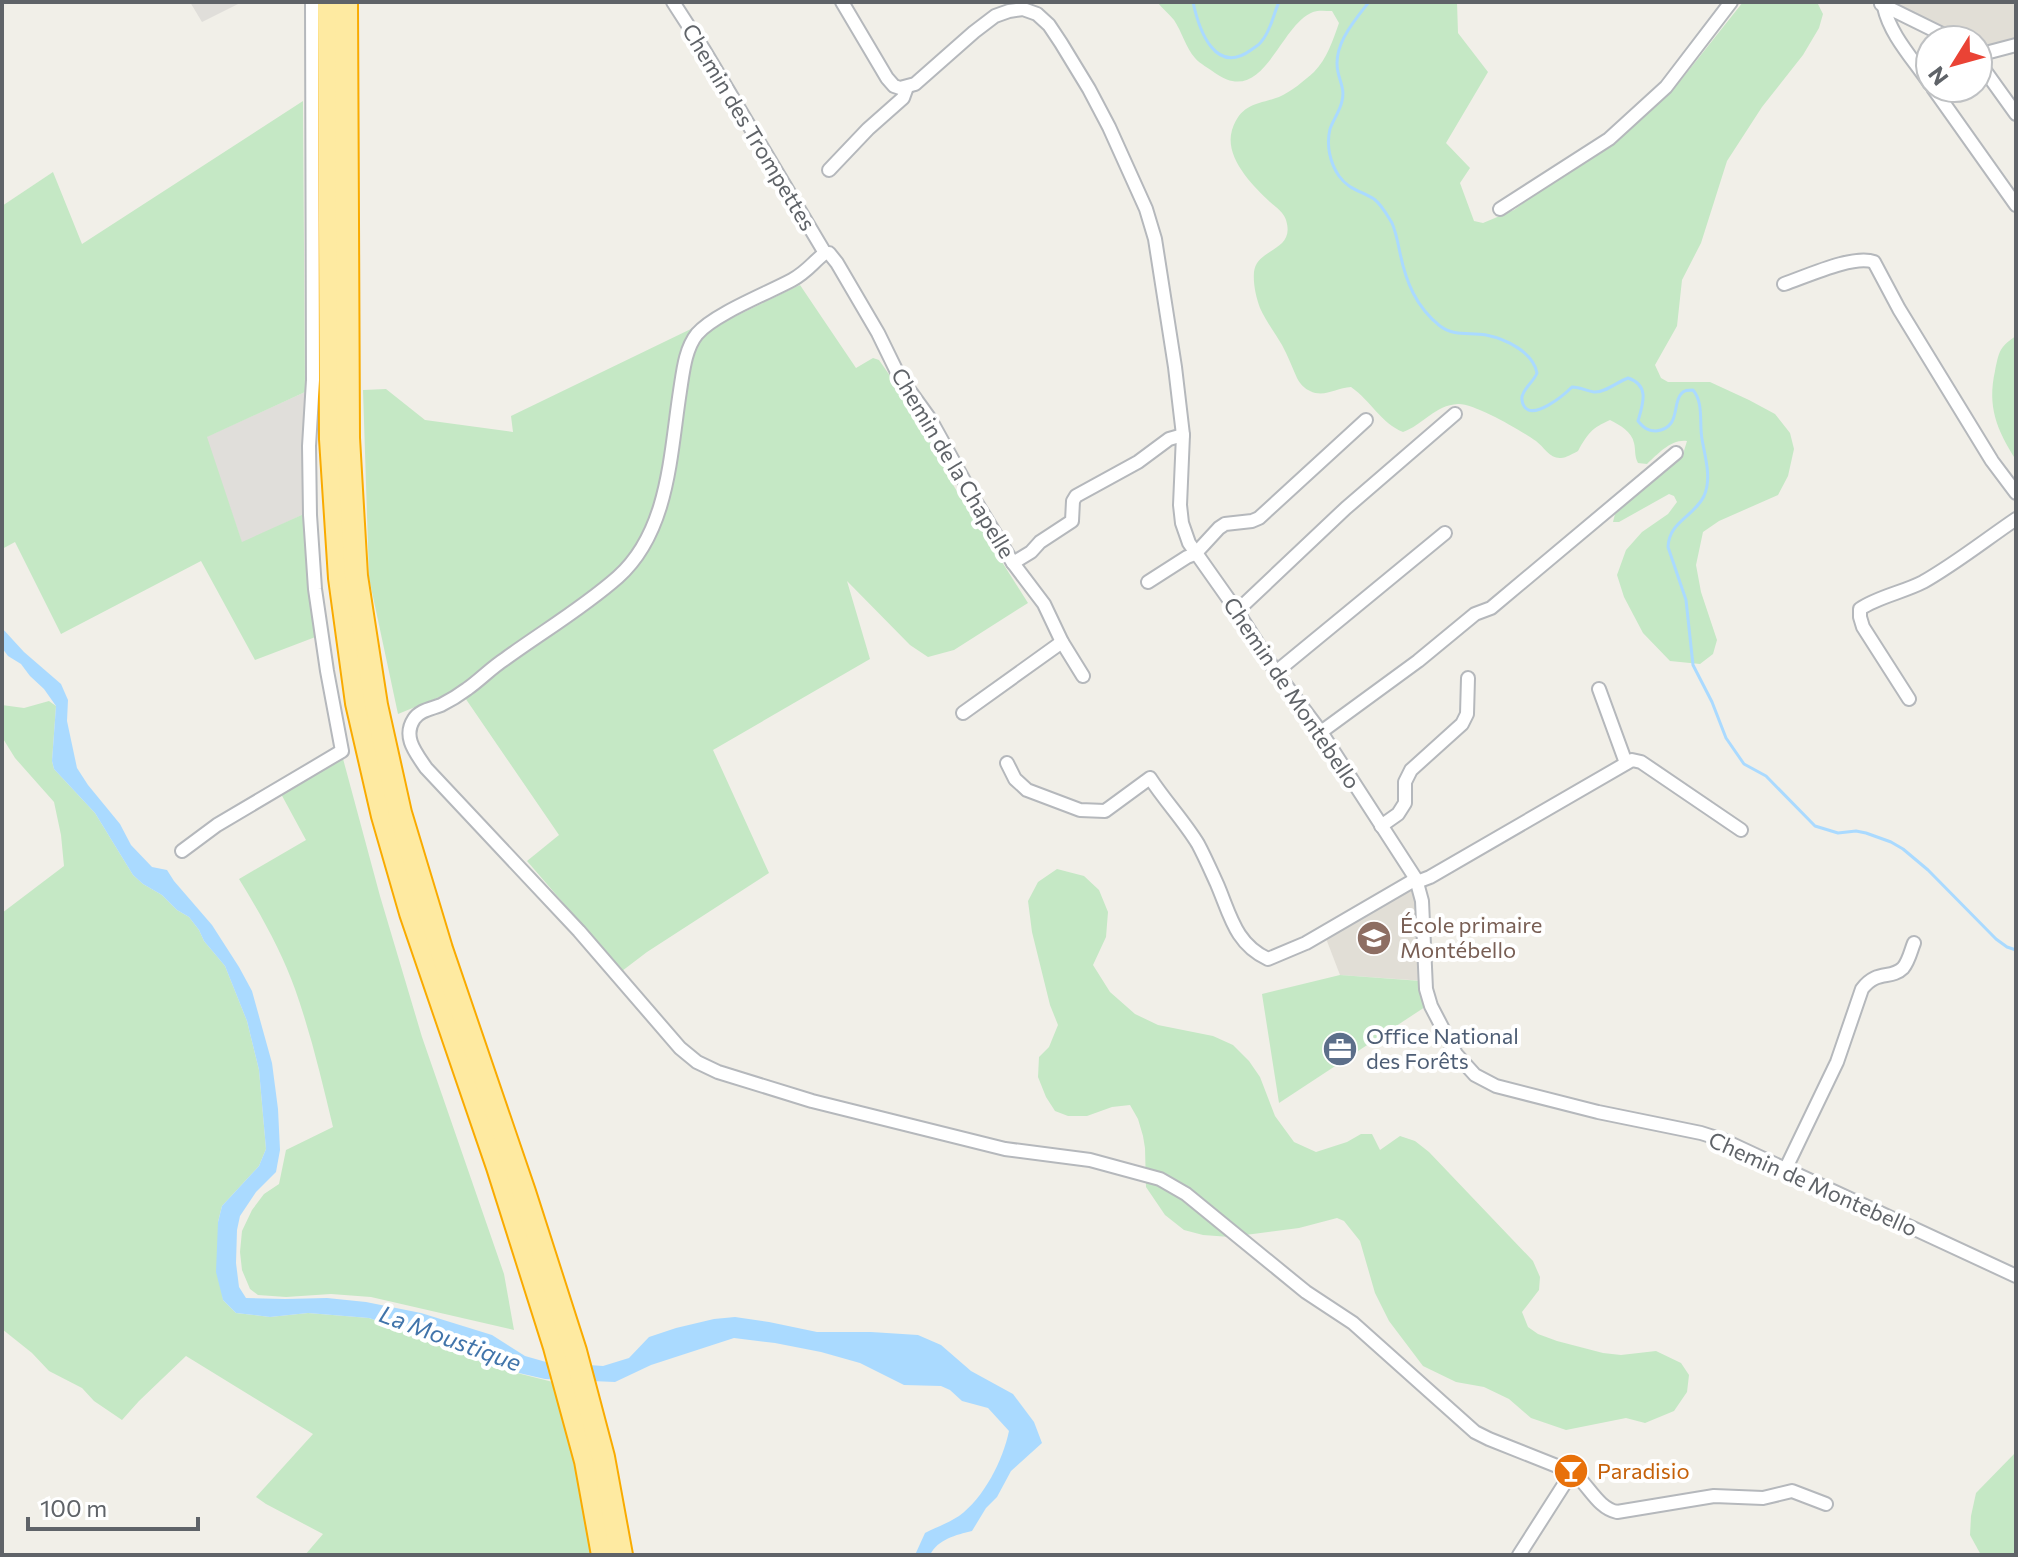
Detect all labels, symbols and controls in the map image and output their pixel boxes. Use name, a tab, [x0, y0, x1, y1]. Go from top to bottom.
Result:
street label: Chemin des Trompettes	[677, 18, 822, 235]
north arrow	[1914, 24, 1994, 104]
text: N	[1922, 62, 1953, 91]
street label: Chemin de la Chapelle	[886, 363, 1021, 563]
street label: Chemin de Montebello	[1218, 592, 1367, 794]
place label: École primaire Montébello	[1400, 911, 1542, 963]
school or university icon: École primaire Montébello	[1355, 919, 1393, 957]
place label: Office National des Forêts	[1366, 1022, 1519, 1074]
office icon: Office National des Forêts	[1321, 1030, 1359, 1068]
street label: Chemin de Montebello	[1705, 1125, 1922, 1242]
water label: La Moustique	[376, 1299, 526, 1377]
bar icon: Paradisio	[1552, 1452, 1590, 1490]
place label: Paradisio	[1597, 1457, 1690, 1484]
scale bar	[28, 1481, 198, 1531]
text: 100 m	[40, 1493, 107, 1522]

